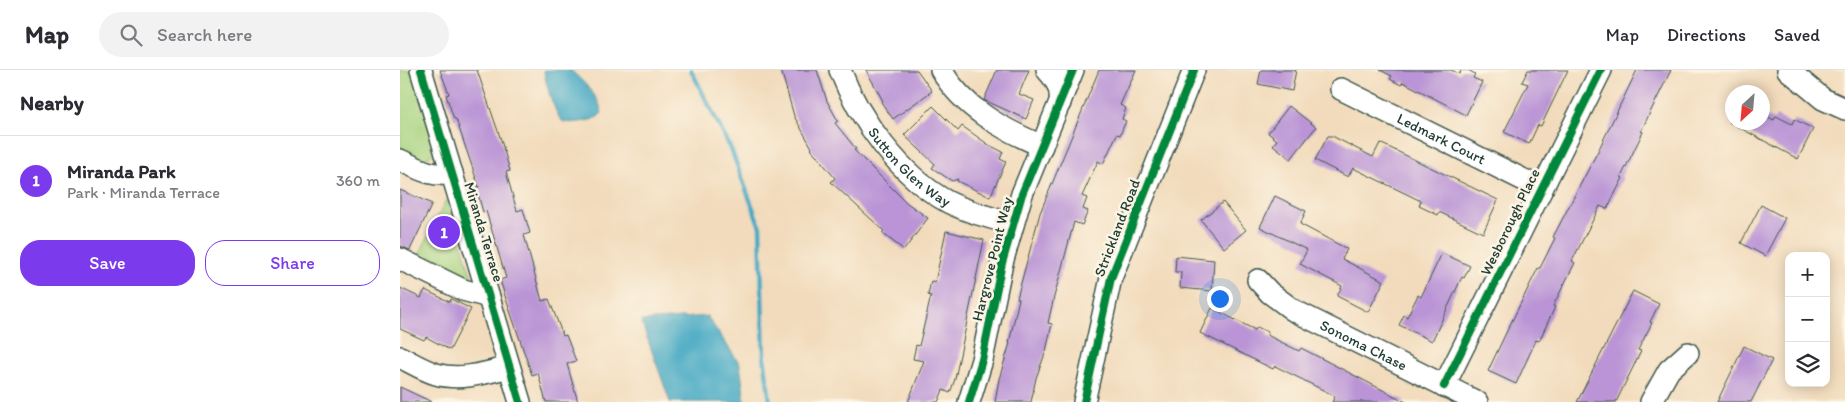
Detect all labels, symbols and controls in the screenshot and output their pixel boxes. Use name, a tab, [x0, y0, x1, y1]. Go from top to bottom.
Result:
search box	[99, 12, 449, 57]
text: Map	[25, 20, 69, 49]
icon: search	[117, 21, 145, 49]
text: Search here	[157, 23, 252, 46]
text: Map	[1606, 24, 1639, 46]
text: Directions	[1667, 24, 1746, 46]
text: Saved	[1774, 24, 1820, 46]
north arrow	[1725, 85, 1770, 130]
text: Nearby	[20, 90, 84, 115]
street label: Ledmark Court	[1394, 109, 1489, 169]
street label: Sutton Glen Way	[864, 124, 954, 211]
text: Miranda Park	[67, 160, 176, 183]
street label: Wesborough Place	[1476, 166, 1544, 278]
text: 1	[32, 171, 40, 190]
text: 360 m	[336, 171, 380, 190]
street label: Strickland Road	[1090, 177, 1144, 279]
street label: Miranda Terrace	[460, 180, 508, 284]
text: Park · Miranda Terrace	[67, 183, 220, 202]
street label: Hargrove Point Way	[968, 195, 1016, 323]
pin: 1	[428, 213, 460, 251]
button: Save	[20, 240, 195, 286]
button: Share	[205, 240, 380, 286]
map controls	[1785, 252, 1830, 387]
button: +	[1785, 252, 1830, 297]
your location	[1207, 286, 1233, 312]
button: −	[1785, 297, 1830, 342]
street label: Sonoma Chase	[1317, 316, 1410, 374]
button: layers	[1785, 342, 1830, 387]

